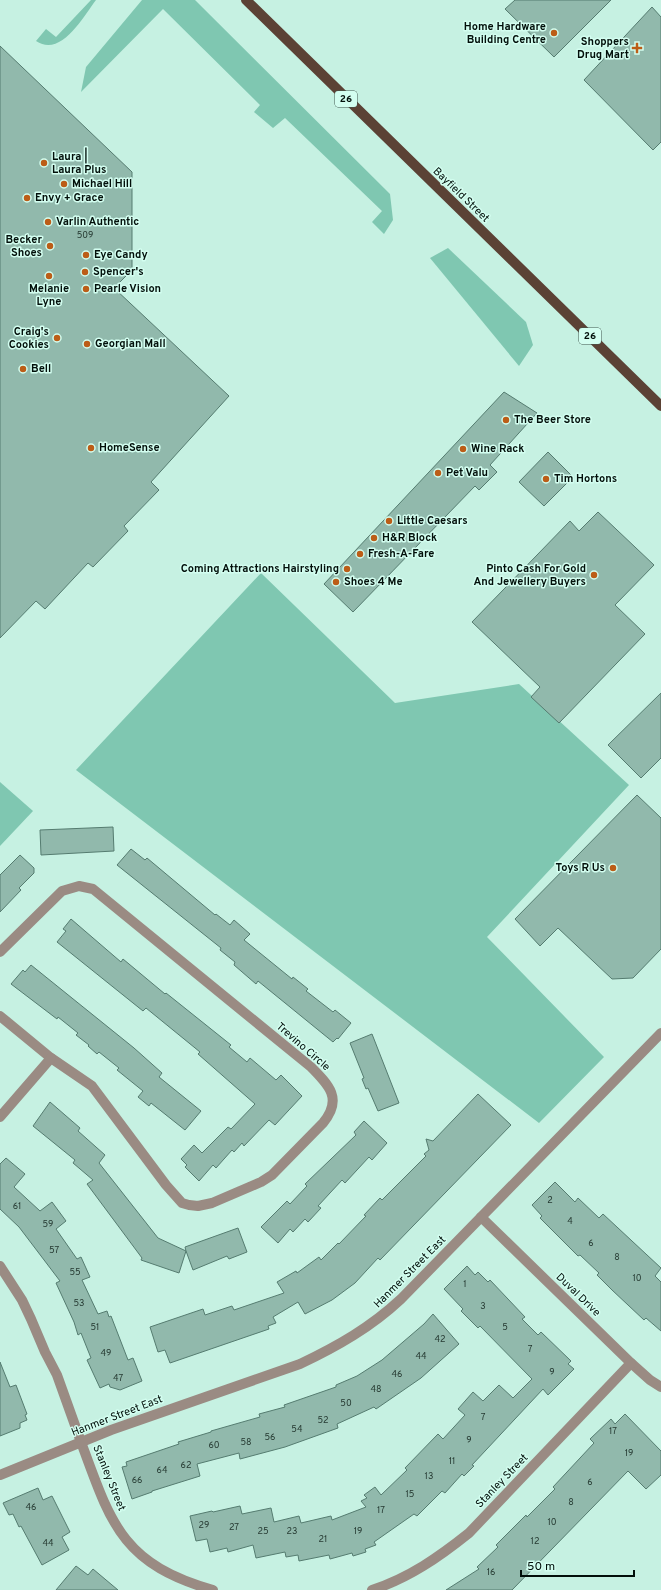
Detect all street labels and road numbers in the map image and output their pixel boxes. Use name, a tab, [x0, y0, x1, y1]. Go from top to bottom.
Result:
road number: 26	[335, 91, 357, 107]
street label: Bayfield Street	[430, 165, 492, 225]
road number: 26	[579, 328, 601, 344]
street label: Trevino Circle	[273, 1020, 333, 1074]
street label: Hanmer Street East	[371, 1233, 449, 1311]
street label: Duval Drive	[553, 1270, 603, 1320]
street label: Hanmer Street East	[69, 1392, 165, 1440]
street label: Stanley Street	[89, 1443, 129, 1513]
street label: Stanley Street	[473, 1451, 531, 1511]

